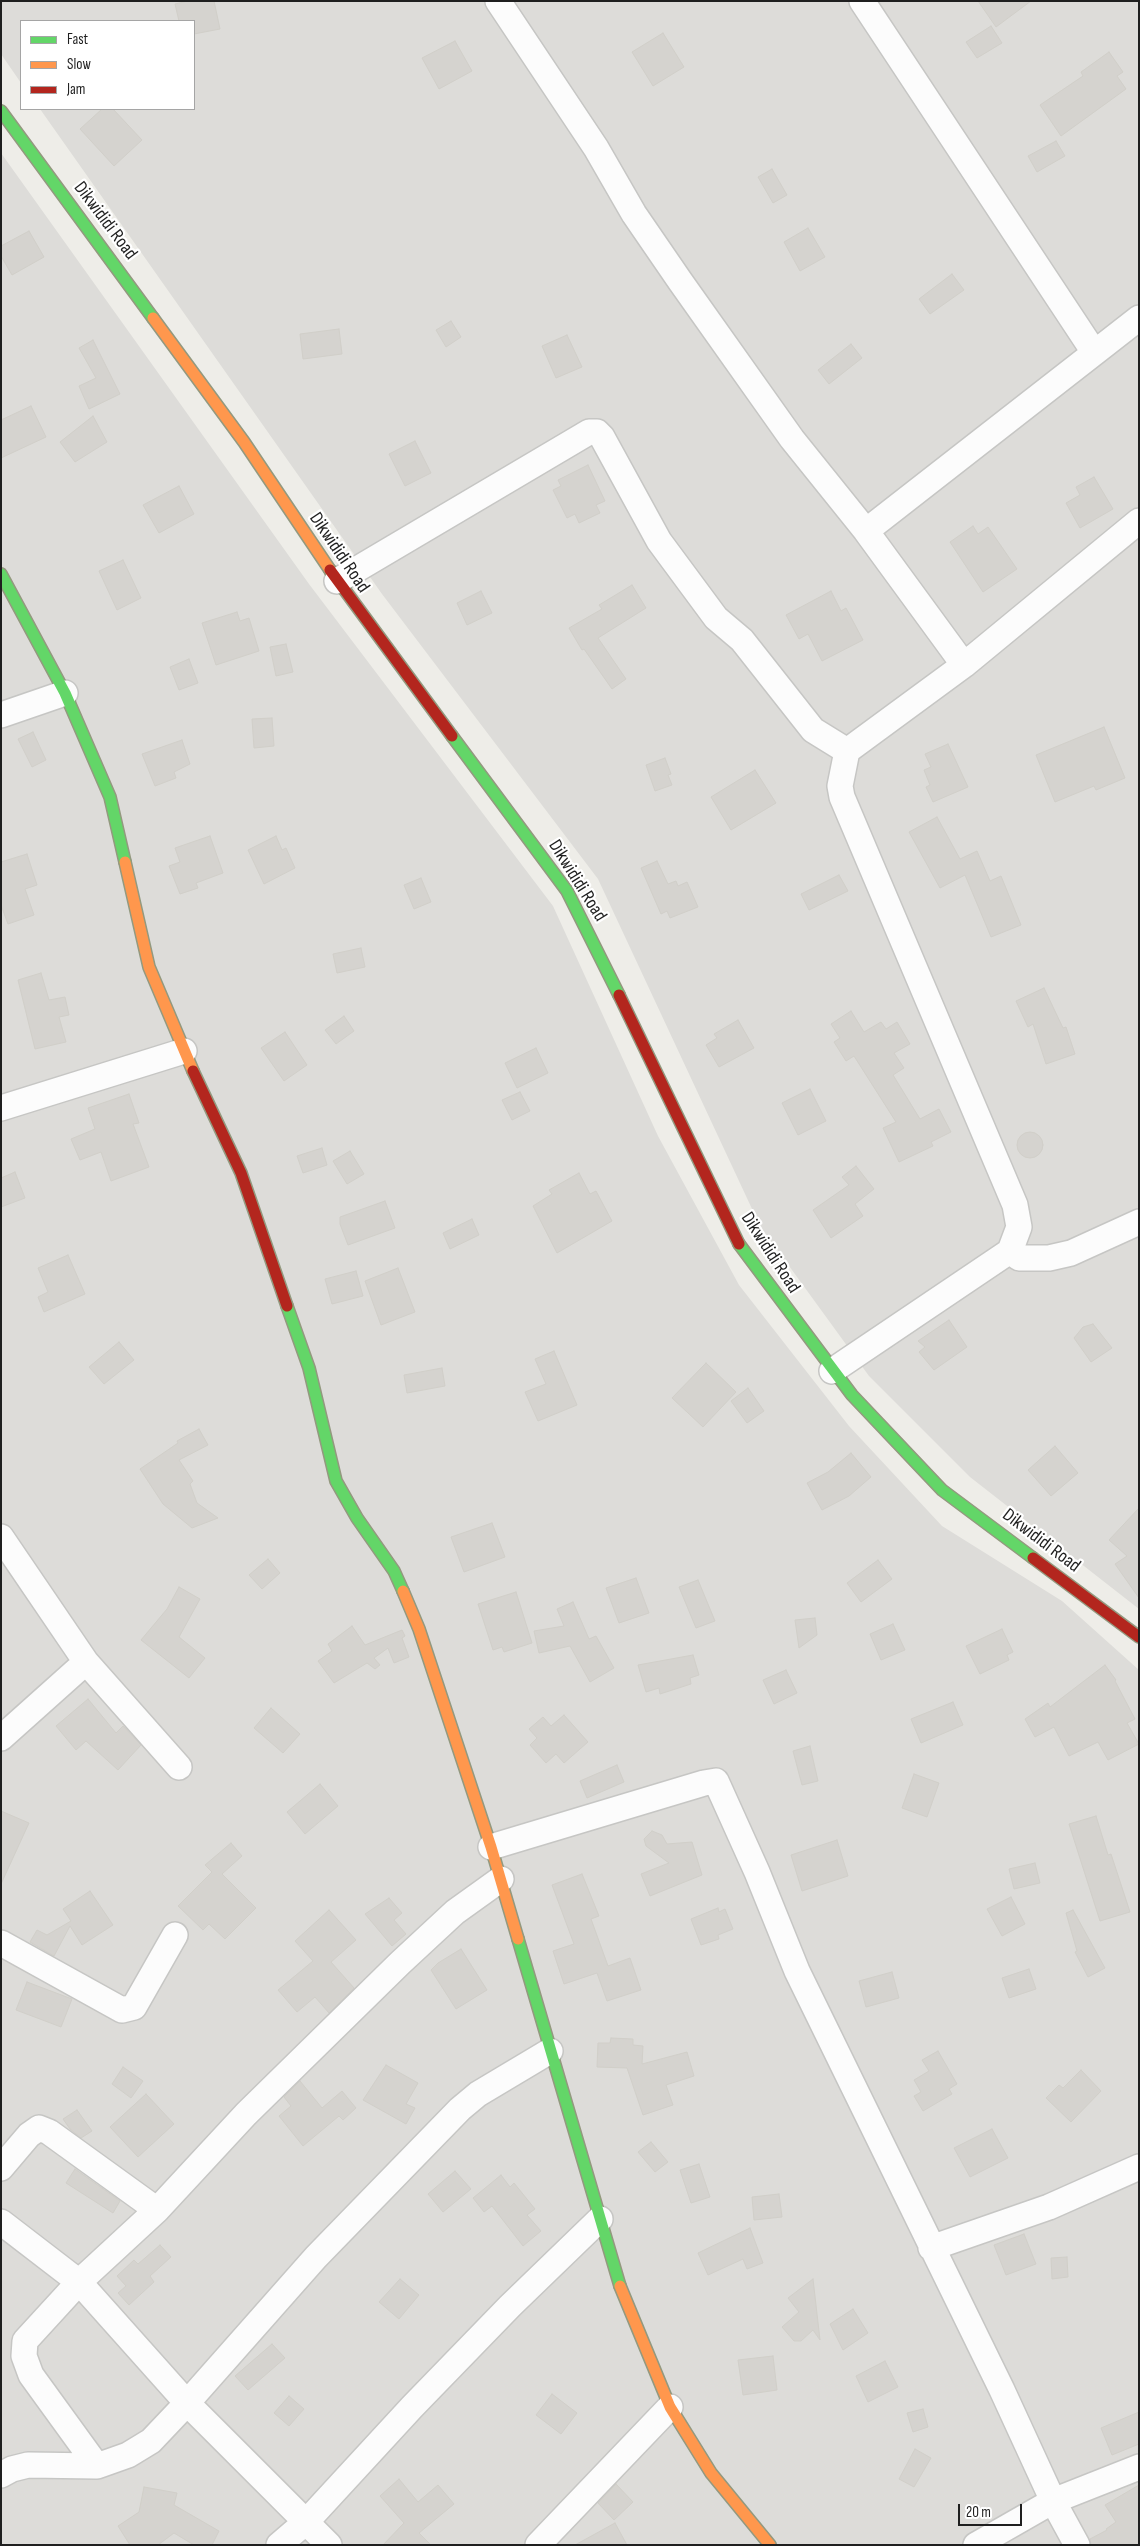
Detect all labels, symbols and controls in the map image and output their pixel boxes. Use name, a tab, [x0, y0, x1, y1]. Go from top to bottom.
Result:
legend	[20, 20, 195, 110]
text: Fast	[67, 30, 88, 49]
text: Slow	[67, 55, 91, 74]
text: Jam	[67, 80, 85, 99]
street label: Dikwididi Road	[68, 177, 142, 265]
street label: Dikwididi Road	[304, 509, 374, 597]
street label: Dikwididi Road	[543, 836, 611, 926]
street label: Dikwididi Road	[735, 1208, 805, 1298]
street label: Dikwididi Road	[997, 1504, 1085, 1578]
scale bar	[960, 2494, 1024, 2526]
text: 20 m	[966, 2503, 991, 2522]

